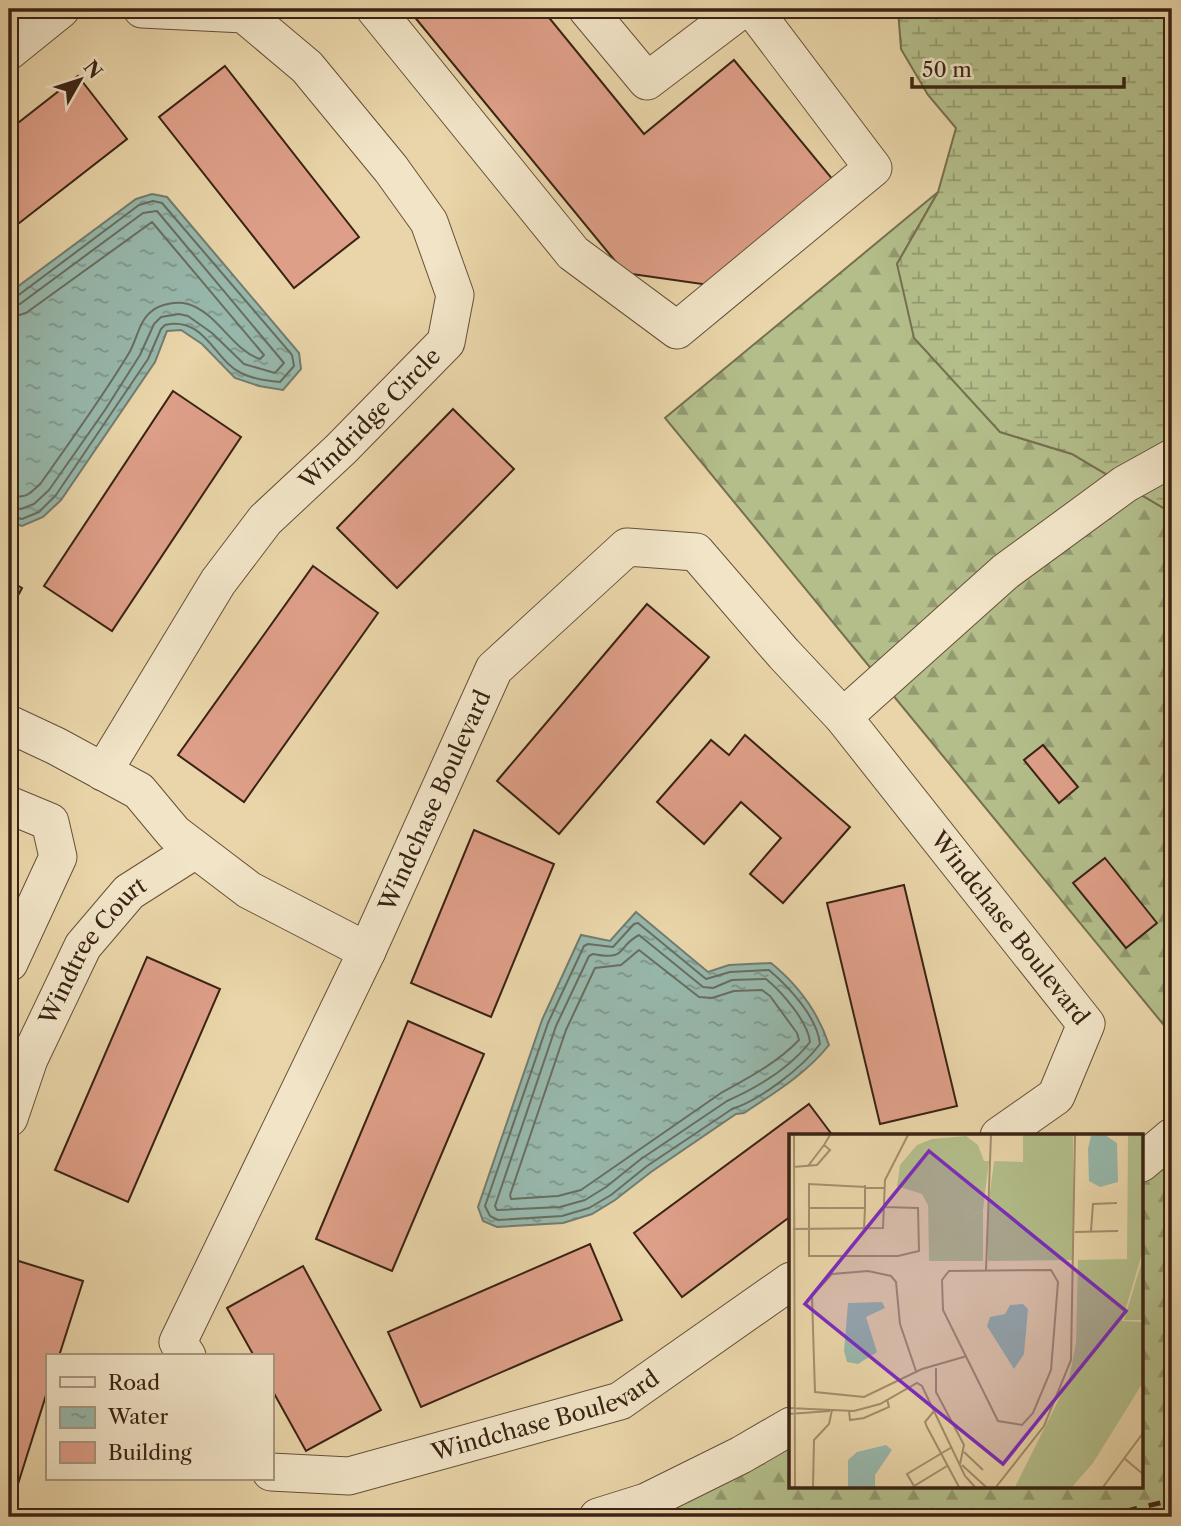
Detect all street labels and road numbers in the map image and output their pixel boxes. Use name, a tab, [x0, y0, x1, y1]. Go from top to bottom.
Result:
street label: Windridge Circle	[293, 342, 446, 495]
street label: Windchase Boulevard	[372, 686, 497, 916]
street label: Windchase Boulevard	[924, 825, 1095, 1031]
street label: Windtree Court	[33, 871, 151, 1030]
street label: Windchase Boulevard	[427, 1364, 664, 1467]

